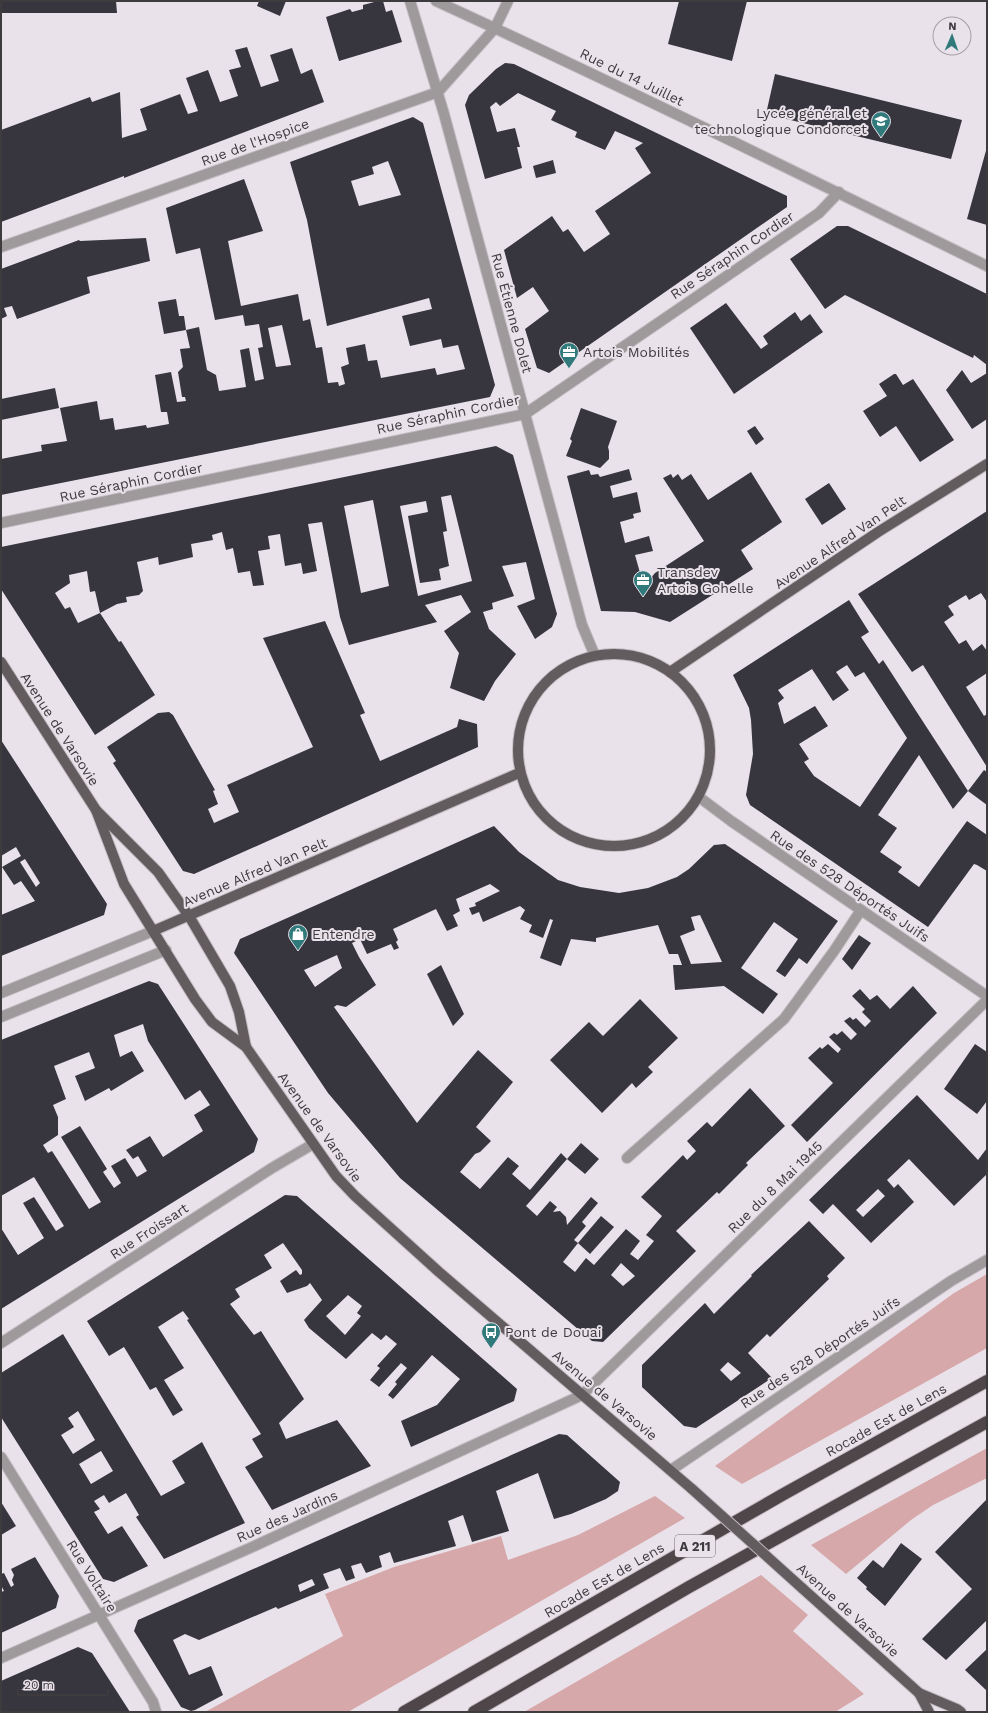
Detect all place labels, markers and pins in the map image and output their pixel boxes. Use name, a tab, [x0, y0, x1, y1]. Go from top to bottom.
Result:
place label: Lycée général et technologique Condorcet	[694, 105, 867, 137]
school or university icon: Lycée général et technologique Condorcet	[870, 110, 892, 138]
office icon: Artois Mobilités	[558, 341, 580, 369]
place label: Artois Mobilités	[583, 344, 690, 360]
place label: Transdev Artois Gohelle	[657, 564, 754, 596]
office icon: Transdev Artois Gohelle	[632, 569, 654, 597]
shop icon: Entendre	[287, 923, 309, 951]
place label: Entendre	[312, 926, 374, 942]
bus stop icon: Pont de Douai	[480, 1321, 502, 1349]
place label: Pont de Douai	[505, 1324, 601, 1340]

